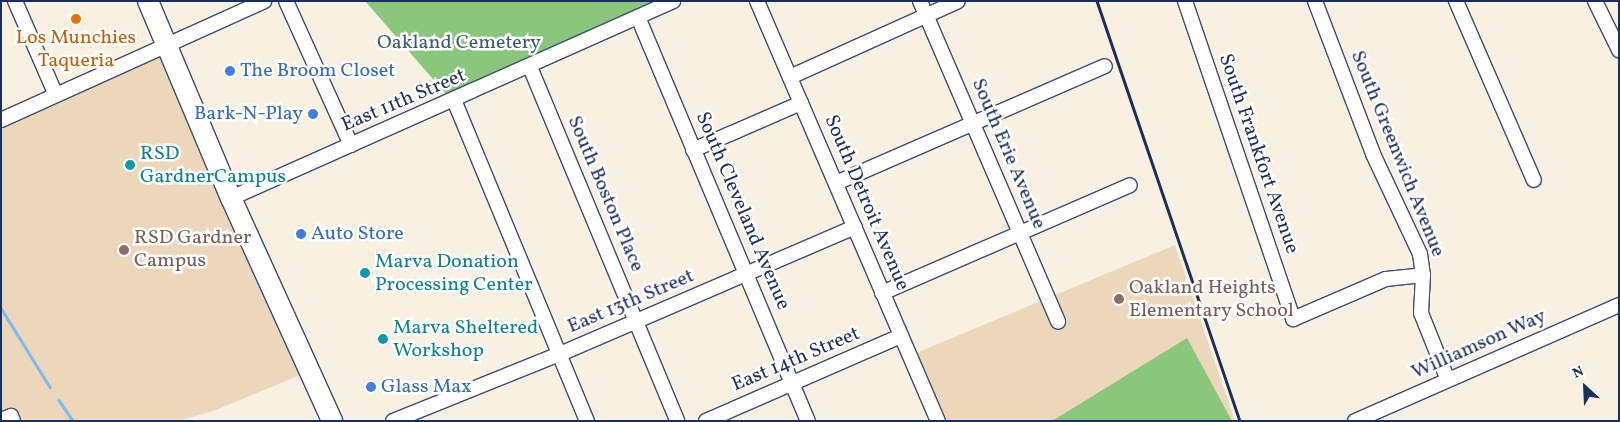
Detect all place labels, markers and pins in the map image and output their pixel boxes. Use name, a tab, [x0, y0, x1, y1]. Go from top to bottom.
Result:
marker: Los Munchies Taqueria	[70, 13, 82, 25]
place label: Los Munchies Taqueria	[16, 27, 136, 74]
place label: The Broom Closet	[240, 59, 395, 83]
marker: The Broom Closet	[224, 65, 236, 77]
place label: Bark-N-Play	[194, 102, 303, 126]
marker: Bark-N-Play	[307, 108, 319, 120]
place label: RSD GardnerCampus	[140, 142, 286, 189]
marker: RSD GardnerCampus	[124, 159, 136, 171]
place label: Auto Store	[311, 222, 404, 246]
place label: RSD Gardner Campus	[134, 226, 251, 273]
marker: Auto Store	[295, 228, 307, 240]
marker: RSD Gardner Campus	[118, 244, 130, 256]
place label: Marva Donation Processing Center	[375, 250, 533, 297]
marker: Marva Donation Processing Center	[359, 267, 371, 279]
place label: Oakland Heights Elementary School	[1129, 276, 1294, 323]
marker: Oakland Heights Elementary School	[1113, 293, 1125, 305]
place label: Marva Sheltered Workshop	[393, 316, 538, 363]
marker: Marva Sheltered Workshop	[377, 333, 389, 345]
place label: Glass Max	[381, 375, 471, 399]
marker: Glass Max	[365, 381, 377, 393]

